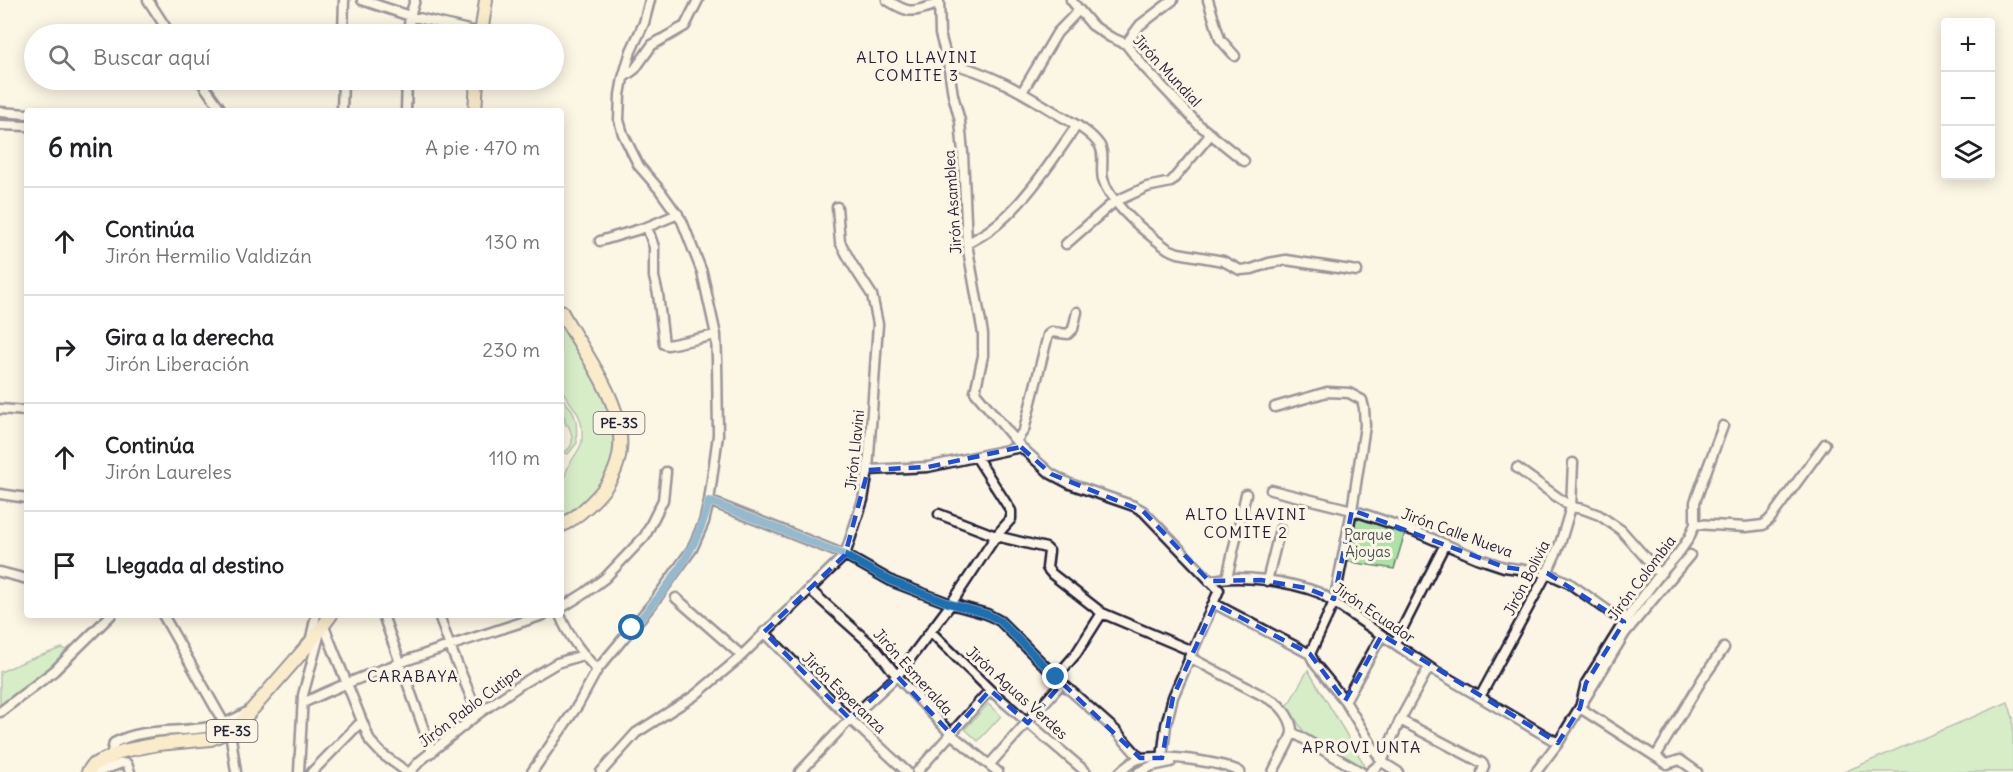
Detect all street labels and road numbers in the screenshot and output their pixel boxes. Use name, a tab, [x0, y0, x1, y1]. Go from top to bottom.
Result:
street label: Jirón Mundial	[1129, 31, 1205, 111]
street label: Jirón Asamblea	[939, 149, 966, 255]
street label: Jirón Llavini	[841, 409, 868, 491]
road number: PE-3S	[594, 412, 644, 434]
street label: Jirón Calle Nueva	[1399, 504, 1516, 562]
street label: Jirón Colombia	[1604, 531, 1680, 624]
street label: Jirón Bolivia	[1499, 537, 1554, 619]
street label: Jirón Ecuador	[1330, 578, 1419, 647]
street label: Jirón Esmeralda	[870, 624, 958, 719]
street label: Jirón Aguas Verdes	[963, 642, 1072, 743]
street label: Jirón Esperanza	[799, 648, 890, 738]
street label: Jirón Pablo Cutipa	[415, 662, 525, 751]
road number: PE-3S	[206, 720, 258, 742]

